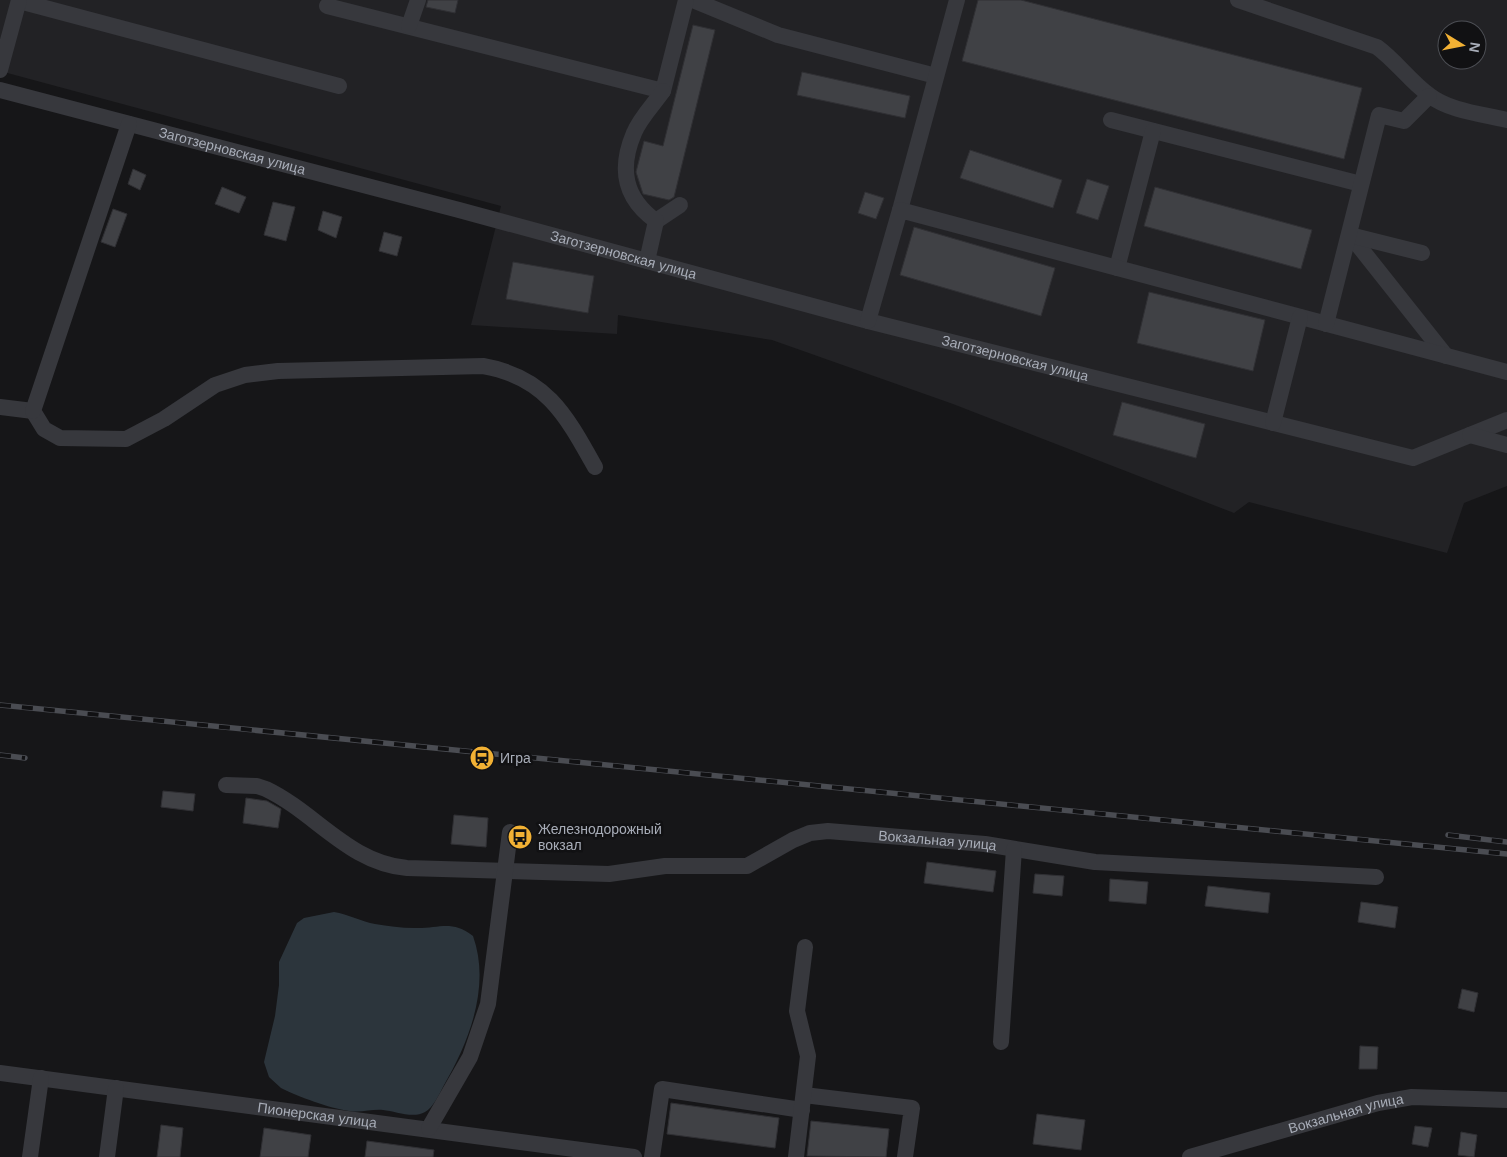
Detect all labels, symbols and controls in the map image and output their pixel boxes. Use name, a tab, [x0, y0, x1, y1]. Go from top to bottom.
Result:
north arrow	[1437, 20, 1487, 70]
text: N	[1466, 41, 1484, 54]
street label: Заготзерновская улица	[157, 124, 307, 178]
street label: Заготзерновская улица	[549, 227, 699, 282]
street label: Заготзерновская улица	[940, 332, 1091, 384]
station icon: Игра	[469, 745, 495, 771]
place label: Игра	[500, 750, 531, 766]
place label: Железнодорожный вокзал	[538, 821, 662, 853]
bus stop icon: Железнодорожный вокзал	[507, 824, 533, 850]
street label: Вокзальная улица	[878, 827, 998, 854]
street label: Вокзальная улица	[1286, 1091, 1405, 1136]
street label: Пионерская улица	[257, 1099, 378, 1131]

